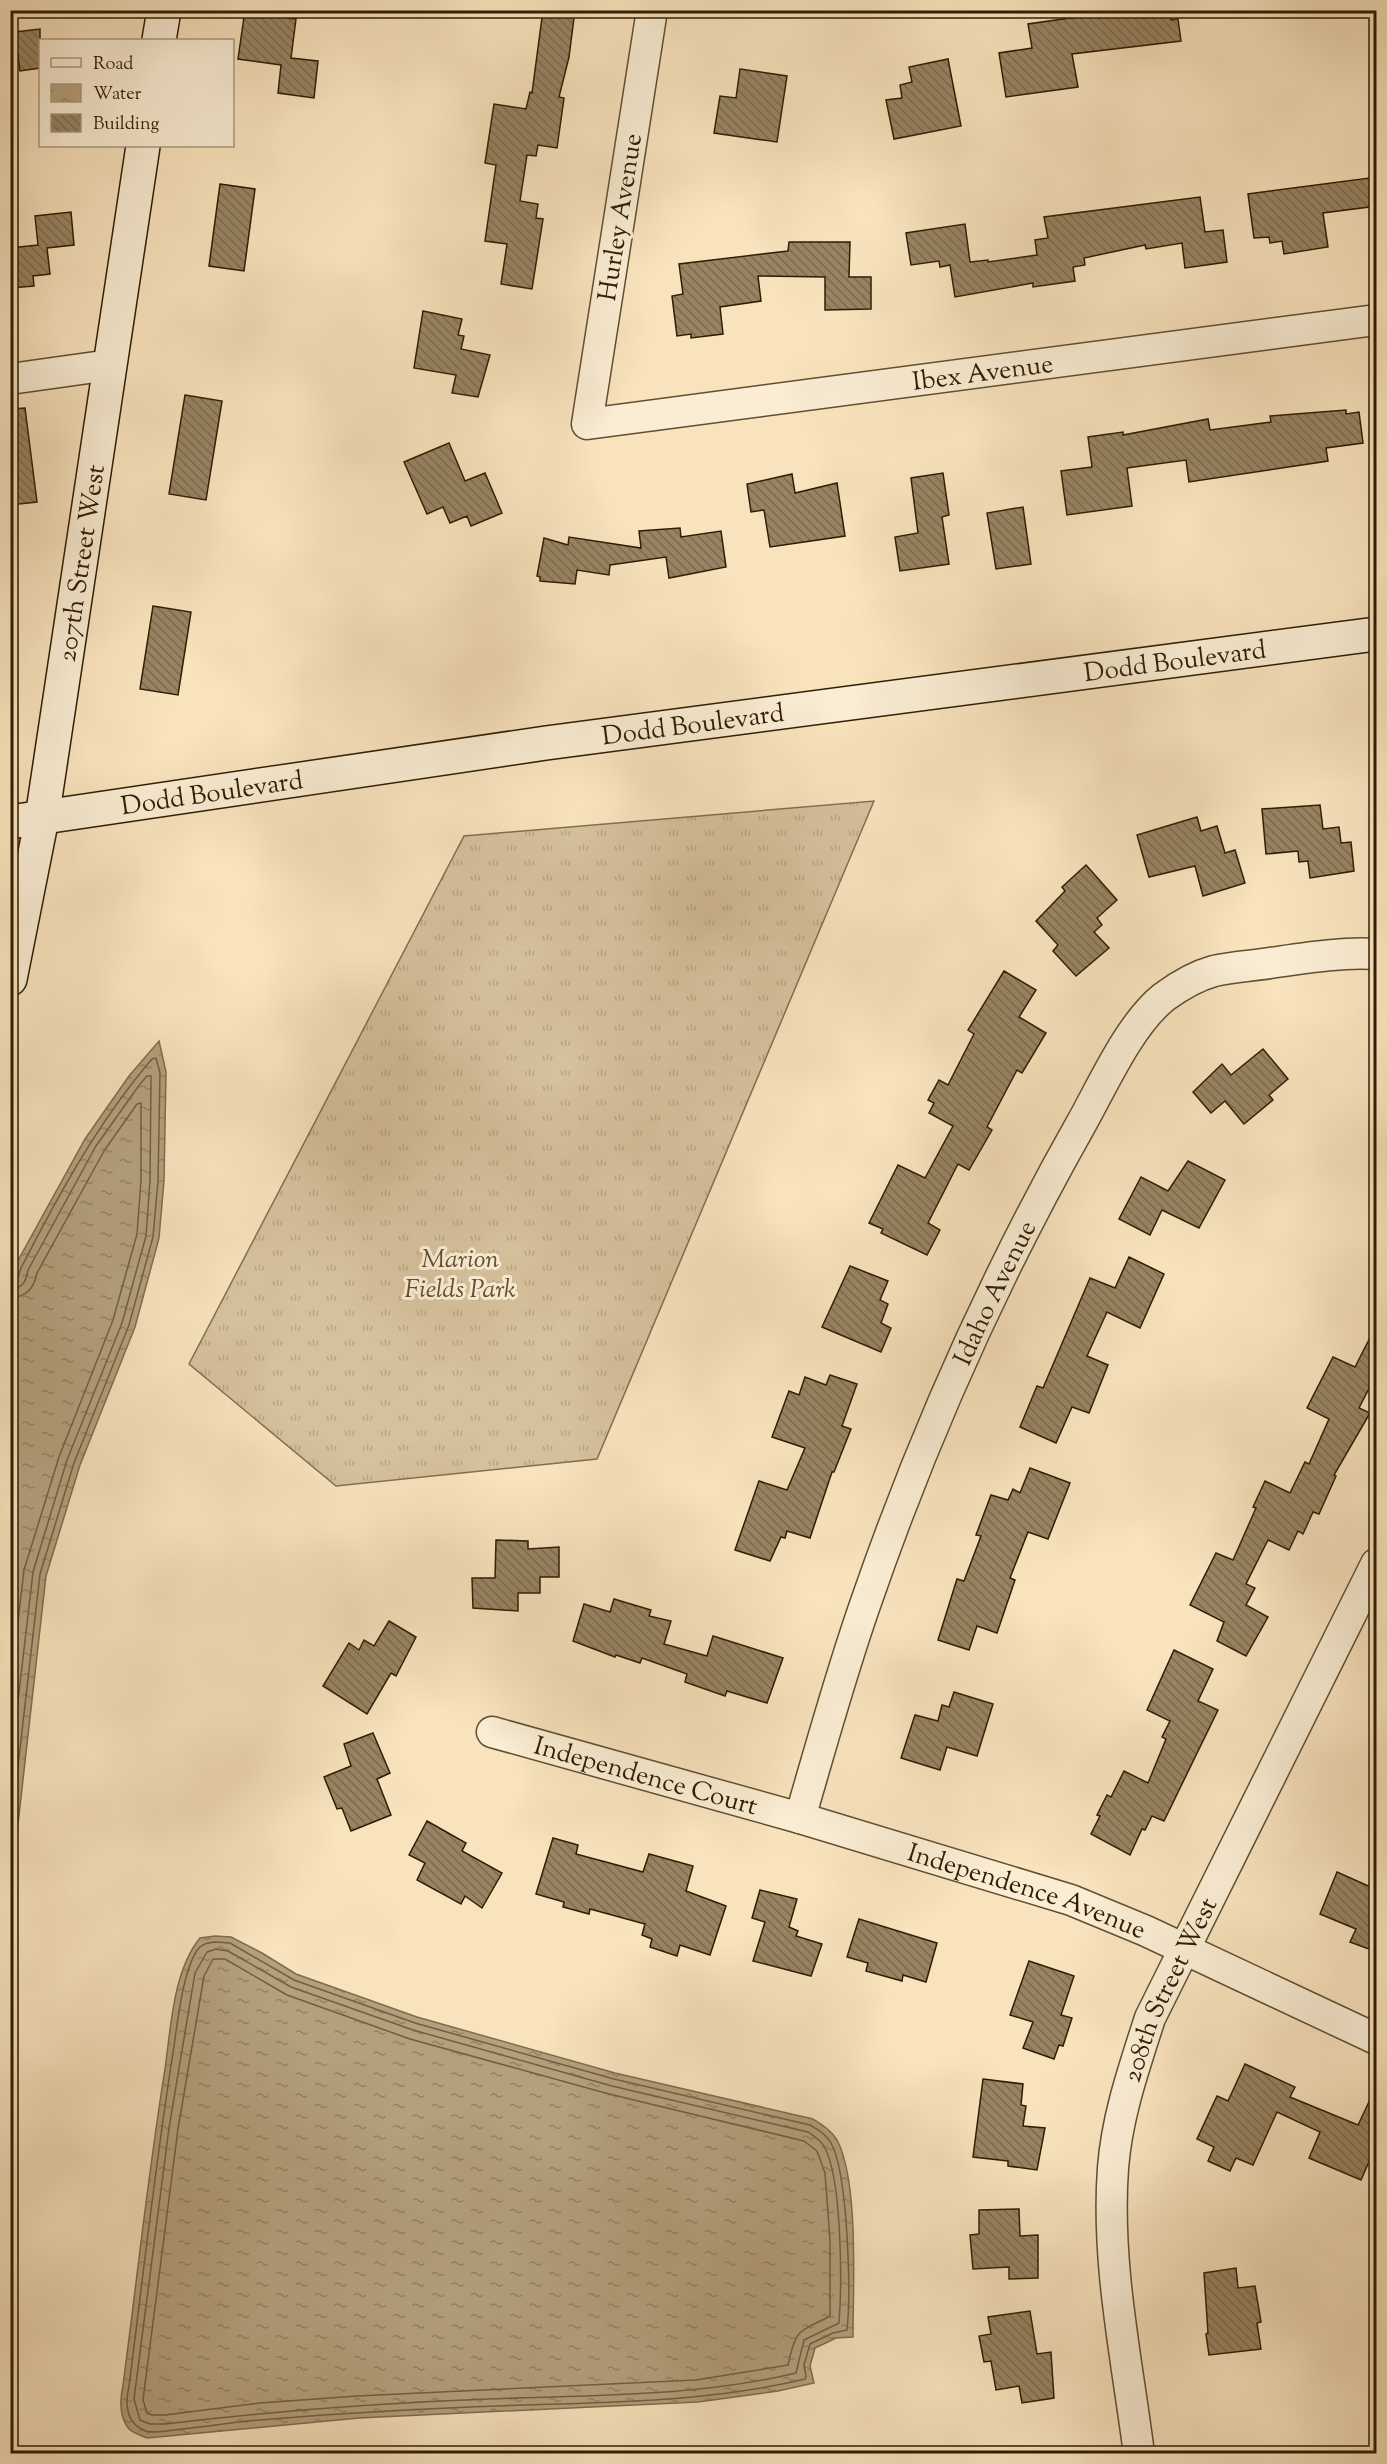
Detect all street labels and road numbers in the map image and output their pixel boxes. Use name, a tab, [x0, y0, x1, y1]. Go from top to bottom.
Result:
street label: Hurley Avenue	[590, 131, 653, 304]
street label: Ibex Avenue	[910, 347, 1056, 402]
street label: 207th Street West	[50, 462, 116, 665]
street label: Dodd Boulevard	[1082, 633, 1269, 693]
street label: Dodd Boulevard	[600, 696, 787, 756]
street label: Dodd Boulevard	[119, 763, 306, 826]
street label: Idaho Avenue	[946, 1215, 1047, 1372]
street label: Independence Court	[529, 1729, 762, 1826]
street label: Independence Avenue	[902, 1836, 1151, 1950]
street label: 208th Street West	[1115, 1892, 1228, 2087]

